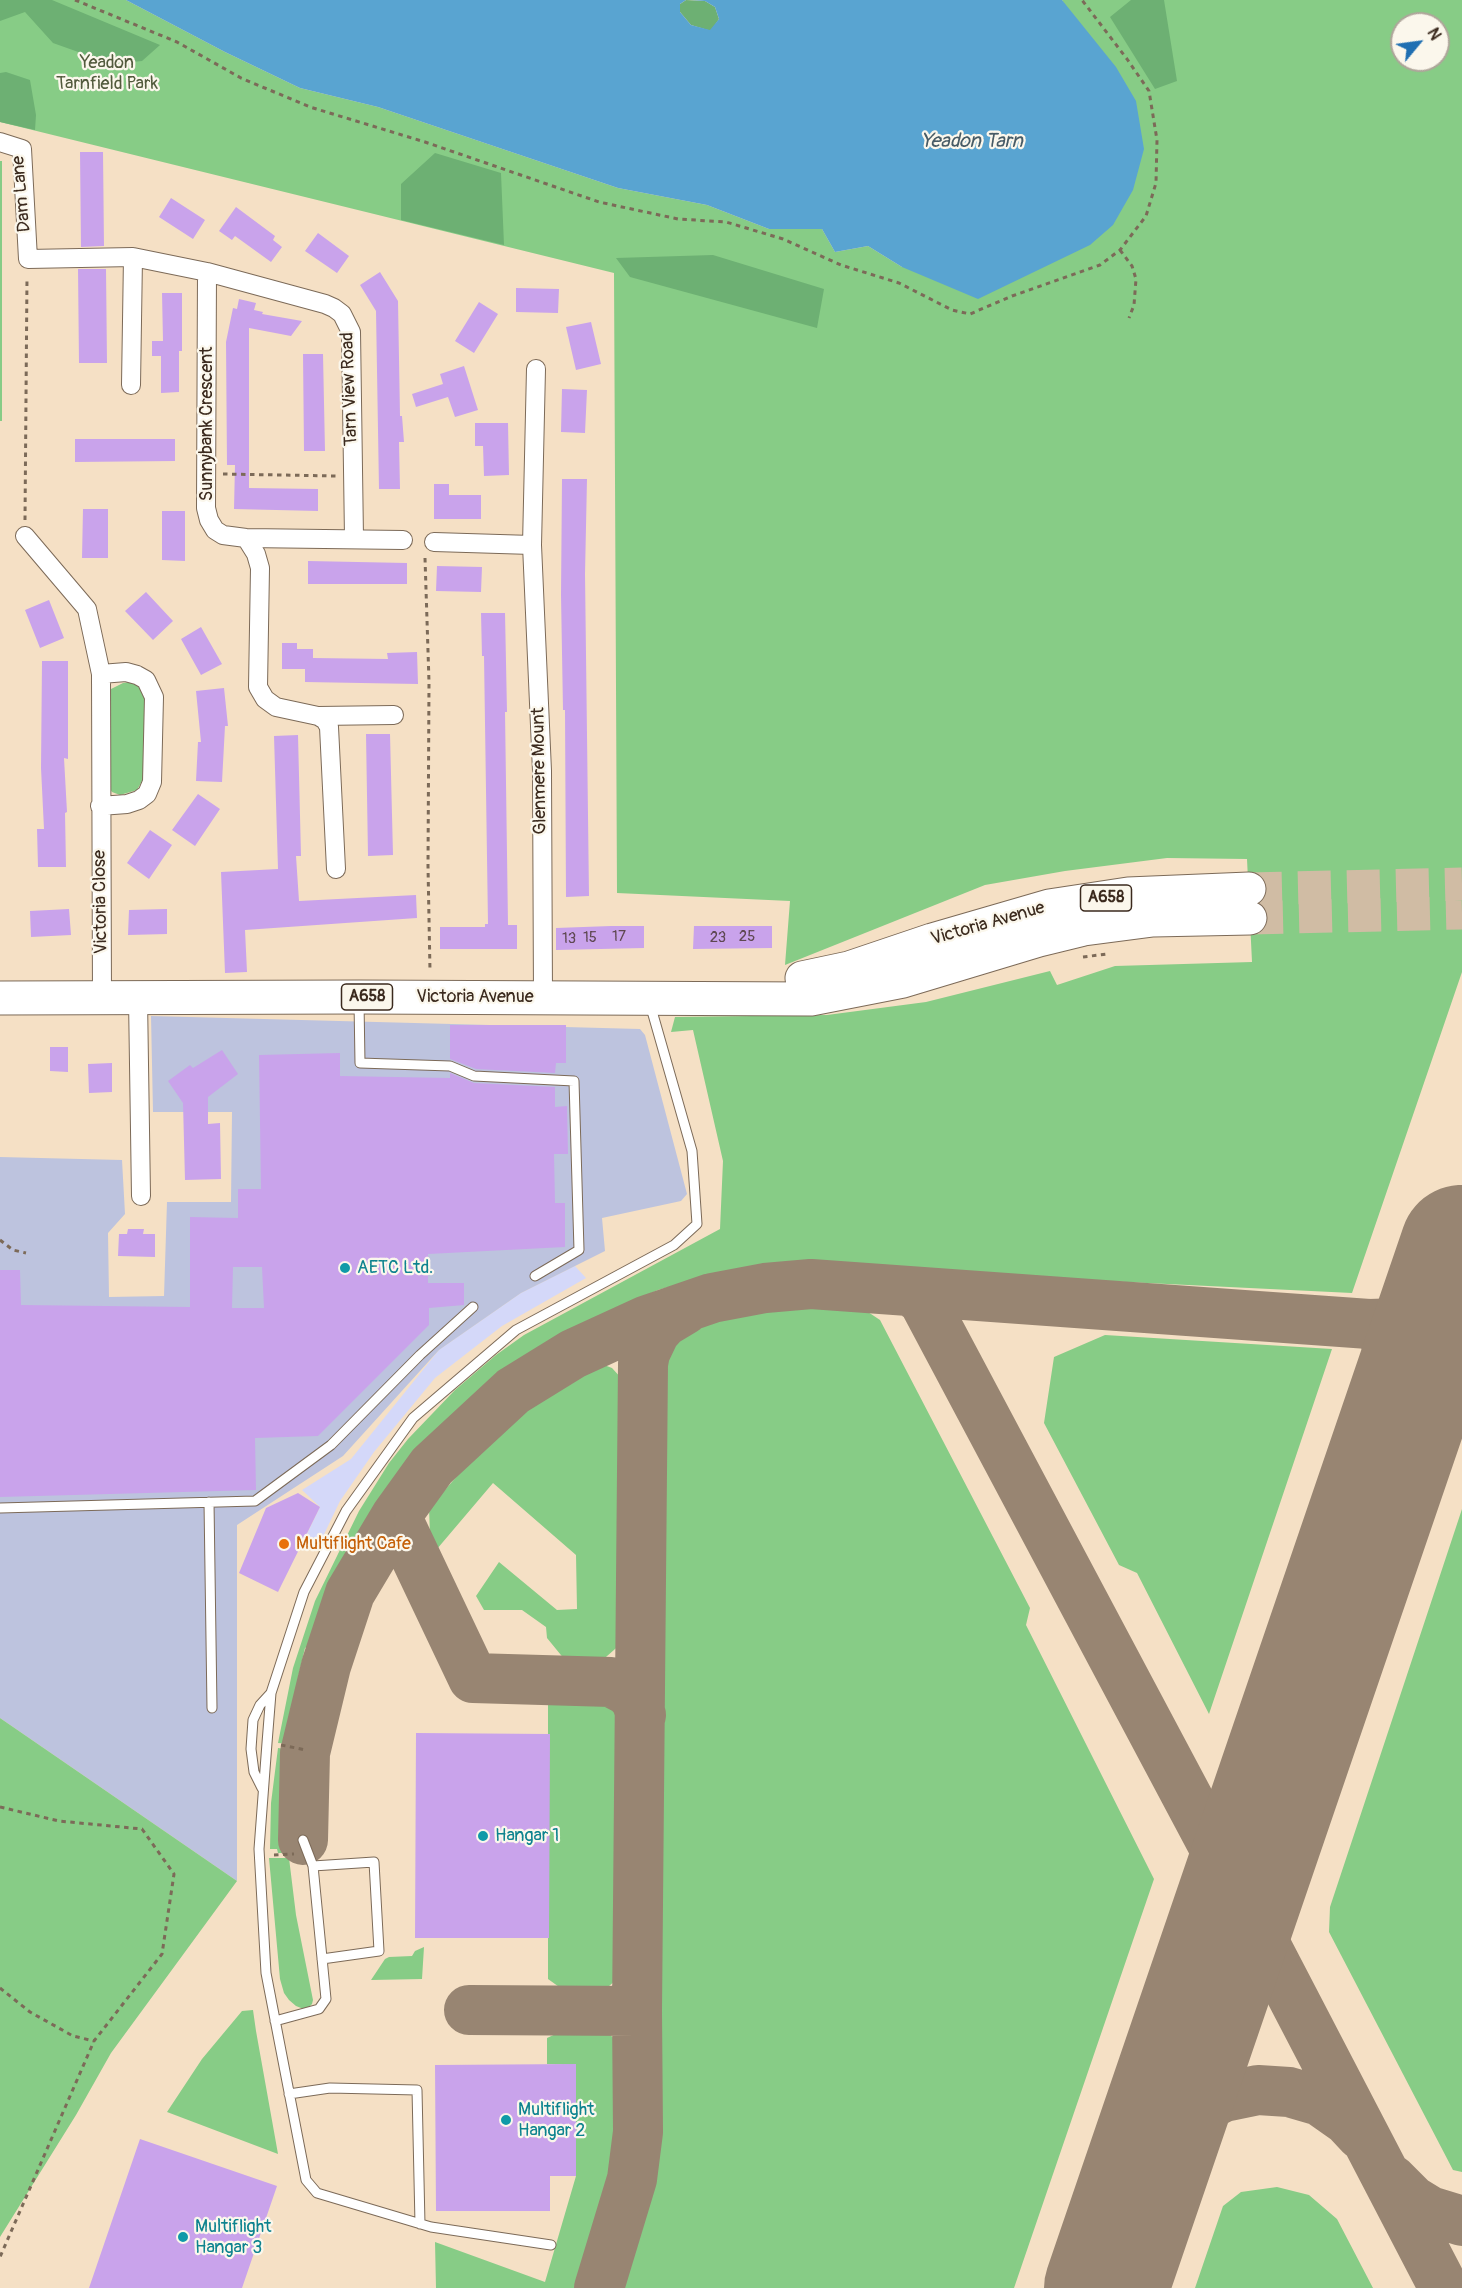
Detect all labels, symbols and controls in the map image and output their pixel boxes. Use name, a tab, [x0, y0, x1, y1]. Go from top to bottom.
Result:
north arrow	[1390, 12, 1450, 72]
text: N	[1423, 25, 1445, 44]
park label: Yeadon Tarnfield Park	[56, 52, 158, 94]
water label: Yeadon Tarn	[921, 130, 1023, 154]
street label: Dam Lane	[8, 155, 36, 233]
street label: Tarn View Road	[337, 332, 363, 446]
street label: Sunnybank Crescent	[196, 347, 218, 501]
street label: Glenmere Mount	[528, 707, 552, 835]
street label: Victoria Close	[89, 850, 113, 954]
road number: A658	[1080, 885, 1132, 911]
street label: Victoria Avenue	[929, 897, 1047, 951]
house number: 17	[612, 928, 626, 946]
house number: 25	[739, 928, 755, 946]
house number: 15	[583, 929, 597, 947]
house number: 23	[710, 929, 726, 947]
house number: 13	[562, 930, 576, 948]
road number: A658	[342, 984, 392, 1010]
street label: Victoria Avenue	[416, 986, 534, 1008]
place label: AETC Ltd.	[357, 1257, 433, 1279]
marker: AETC Ltd.	[338, 1261, 352, 1275]
place label: Multiflight Cafe	[296, 1533, 411, 1555]
marker: Multiflight Cafe	[277, 1537, 291, 1551]
place label: Hangar 1	[495, 1825, 559, 1847]
marker: Hangar 1	[476, 1829, 490, 1843]
place label: Multiflight Hangar 2	[518, 2099, 594, 2142]
marker: Multiflight Hangar 2	[499, 2113, 513, 2127]
place label: Multiflight Hangar 3	[195, 2216, 271, 2258]
marker: Multiflight Hangar 3	[176, 2230, 190, 2244]

